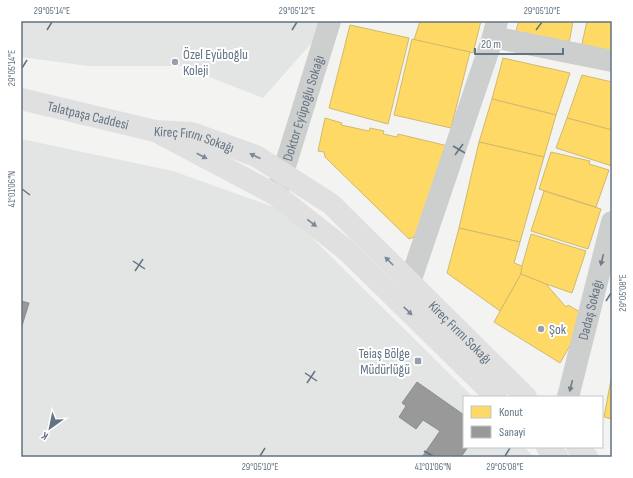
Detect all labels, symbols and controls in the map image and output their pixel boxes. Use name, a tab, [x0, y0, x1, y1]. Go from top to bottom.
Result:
text: 29°05'14"E	[34, 5, 70, 17]
text: 29°05'12"E	[279, 5, 315, 17]
text: 29°05'10"E	[524, 5, 560, 17]
scale bar	[475, 30, 563, 56]
text: 20 m	[481, 37, 501, 52]
place label: Özel Eyüboğlu Koleji	[183, 46, 248, 79]
text: 29°05'14"E	[6, 50, 18, 86]
street label: Doktor Eyüpoğlu Sokağı	[279, 53, 327, 163]
marker: Özel Eyüboğlu Koleji	[170, 57, 180, 67]
street label: Talatpaşa Caddesi	[46, 97, 131, 133]
street label: Kireç Fırını Sokağı	[154, 122, 237, 156]
one-way arrow	[196, 152, 207, 159]
one-way arrow	[249, 153, 260, 159]
text: 41°01'06"N	[6, 171, 18, 207]
one-way arrow	[307, 219, 318, 228]
one-way arrow	[599, 254, 605, 266]
one-way arrow	[384, 256, 394, 266]
text: 29°05'08"E	[617, 274, 629, 312]
street label: Dadaş Sokağı	[574, 278, 606, 342]
street label: Kireç Fırını Sokağı	[425, 297, 496, 367]
one-way arrow	[403, 306, 413, 315]
place label: Şok	[549, 321, 567, 338]
marker: Şok	[536, 324, 546, 334]
place label: Teiaş Bölge Müdürlüğü	[359, 345, 410, 378]
marker: Teiaş Bölge Müdürlüğü	[413, 356, 423, 366]
one-way arrow	[567, 380, 573, 392]
legend	[463, 396, 603, 448]
text: Konut	[499, 405, 523, 420]
north arrow	[30, 408, 70, 448]
text: Sanayi	[499, 425, 525, 440]
text: K	[39, 429, 51, 443]
text: 29°05'10"E	[242, 461, 278, 473]
text: 41°01'06"N	[415, 461, 451, 473]
text: 29°05'08"E	[486, 461, 524, 473]

